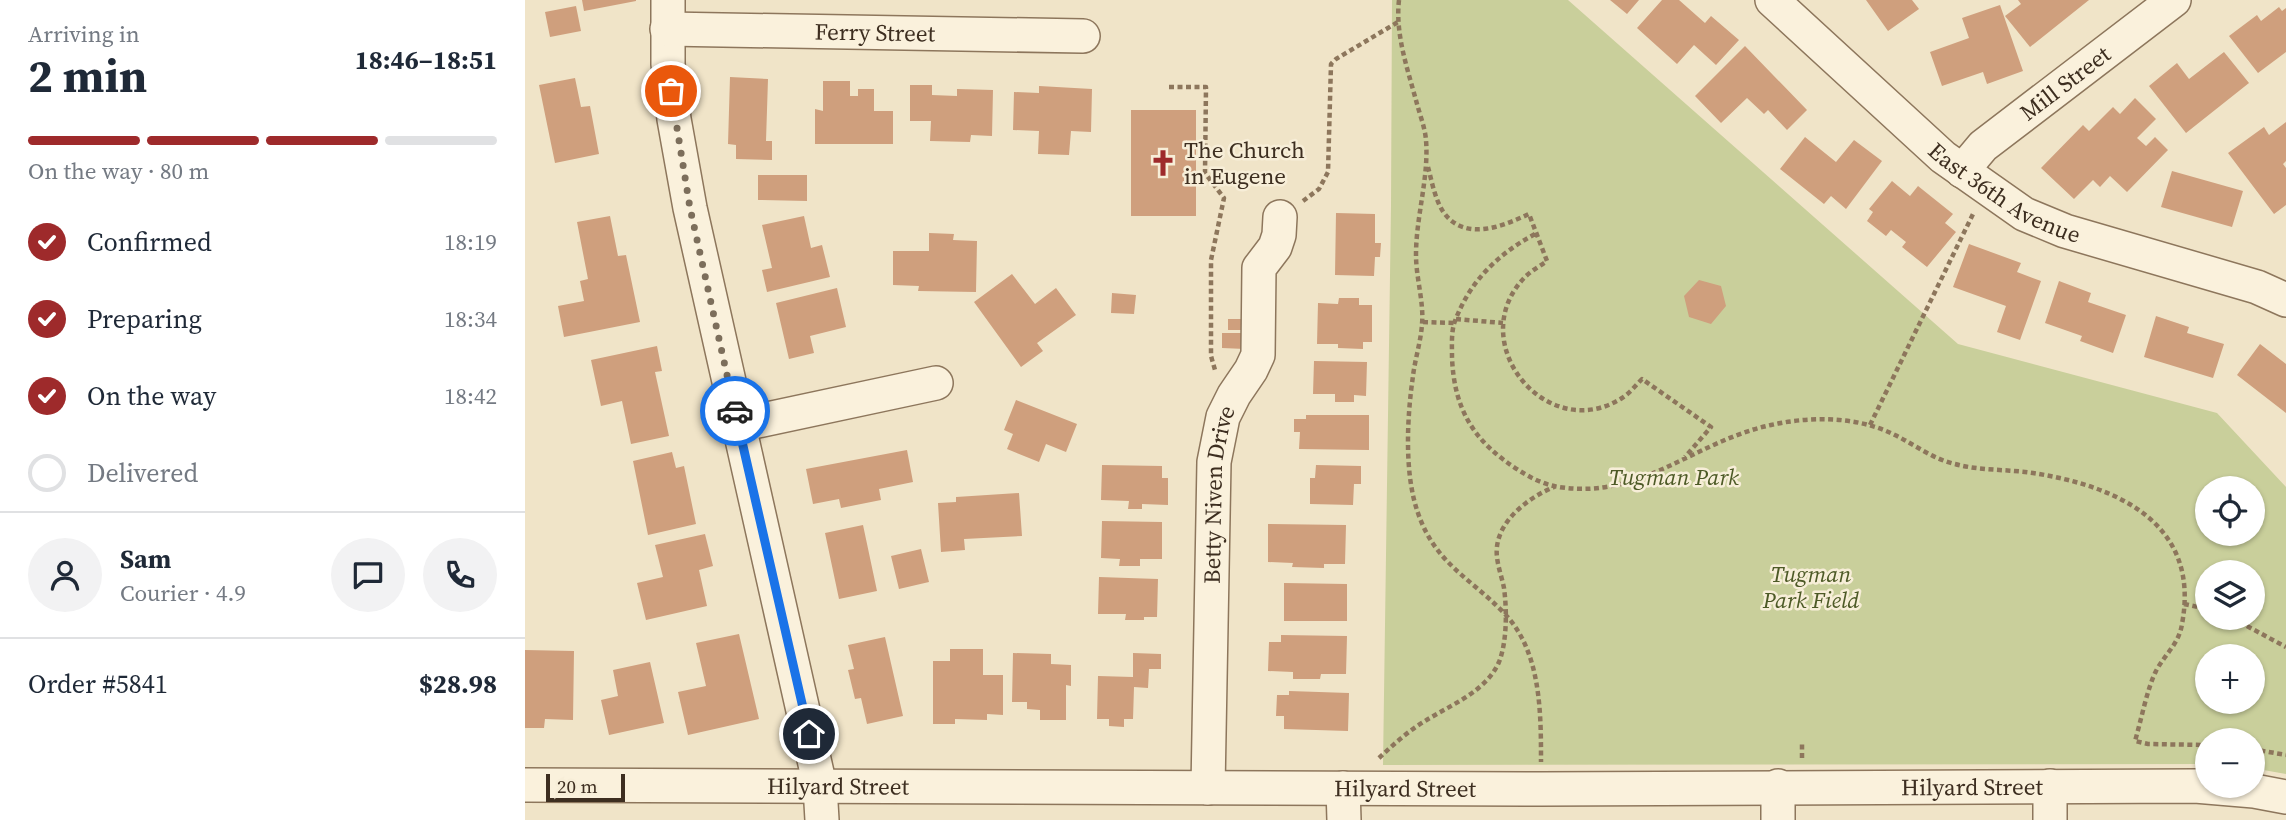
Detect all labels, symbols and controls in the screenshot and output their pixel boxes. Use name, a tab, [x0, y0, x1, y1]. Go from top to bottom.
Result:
street label: Ferry Street	[814, 15, 936, 50]
text: Arriving in	[28, 18, 140, 50]
street label: Mill Street	[2013, 38, 2117, 128]
text: 18:46–18:51	[355, 42, 497, 78]
text: 2 min	[28, 44, 147, 107]
pin	[641, 61, 701, 121]
icon: bag	[652, 72, 690, 110]
place label: The Church in Eugene	[1184, 134, 1305, 192]
street label: East 36th Avenue	[1921, 135, 2084, 251]
church icon: The Church in Eugene	[1148, 148, 1178, 178]
text: On the way · 80 m	[28, 155, 209, 187]
icon: check	[28, 223, 66, 261]
text: Confirmed	[87, 224, 212, 260]
text: 18:19	[444, 226, 497, 258]
icon: check	[28, 300, 66, 338]
text: Preparing	[87, 301, 202, 337]
text: 18:34	[444, 303, 497, 335]
courier	[700, 376, 770, 446]
icon: check	[28, 377, 66, 415]
text: On the way	[87, 378, 216, 414]
text: 18:42	[444, 380, 497, 412]
icon: car	[716, 392, 754, 430]
street label: Betty Niven Drive	[1196, 399, 1243, 584]
text: Delivered	[87, 455, 198, 491]
park label: Tugman Park	[1609, 461, 1739, 493]
map controls	[2195, 476, 2265, 798]
button: locate	[2195, 476, 2265, 546]
button: person	[28, 538, 102, 612]
button: chat	[331, 538, 405, 612]
button: phone	[423, 538, 497, 612]
text: Sam	[120, 541, 171, 577]
park label: Tugman Park Field	[1762, 558, 1859, 616]
button: layers	[2195, 560, 2265, 630]
text: Courier · 4.9	[120, 577, 246, 609]
button: +	[2195, 644, 2265, 714]
text: Order #5841	[28, 666, 168, 702]
text: $28.98	[419, 666, 497, 702]
pin	[779, 704, 839, 764]
icon: home	[790, 715, 828, 753]
button: −	[2195, 728, 2265, 798]
street label: Hilyard Street	[767, 770, 910, 803]
scale bar	[546, 771, 625, 803]
street label: Hilyard Street	[1901, 771, 2044, 803]
street label: Hilyard Street	[1334, 772, 1477, 805]
text: 20 m	[557, 773, 598, 799]

